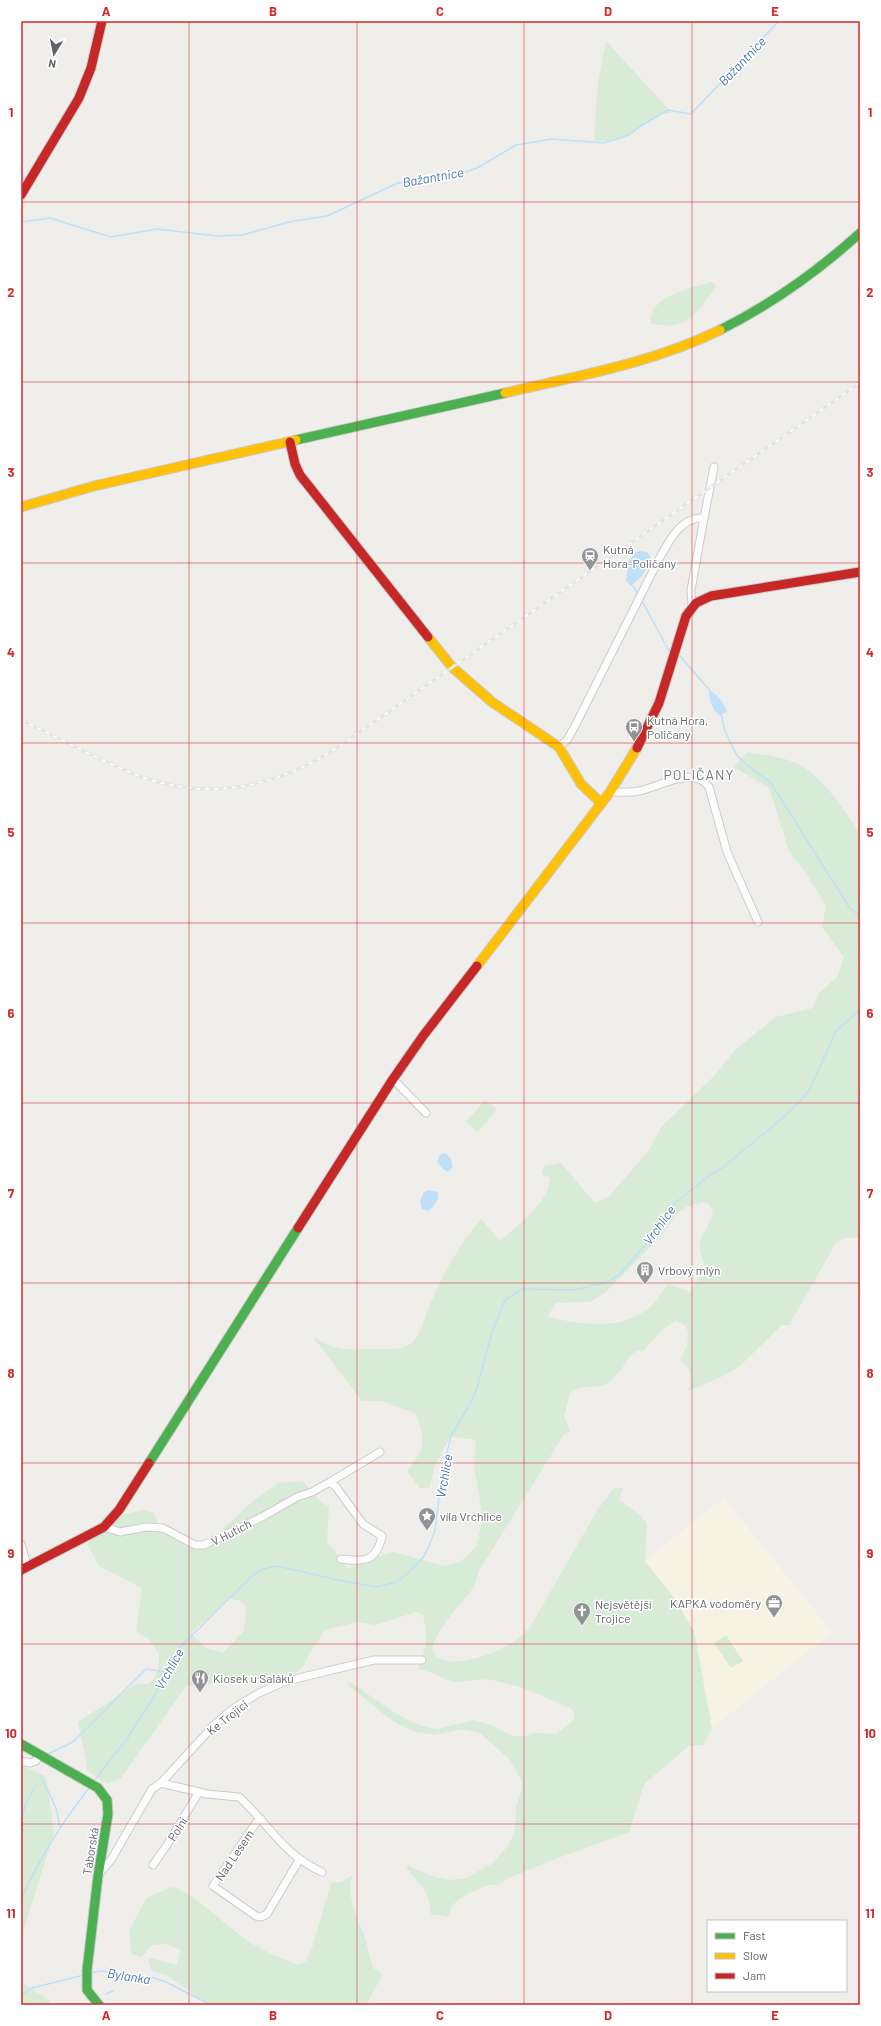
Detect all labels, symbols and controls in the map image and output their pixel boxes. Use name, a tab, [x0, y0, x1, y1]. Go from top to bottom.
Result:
text: A	[102, 3, 111, 19]
text: B	[269, 3, 277, 19]
text: C	[436, 3, 444, 19]
text: D	[604, 3, 612, 19]
text: E	[771, 3, 779, 19]
water label: Bažantnice	[715, 33, 769, 89]
north arrow	[34, 34, 74, 74]
text: N	[47, 57, 57, 71]
text: 1	[9, 104, 13, 120]
text: 1	[868, 104, 872, 120]
water label: Bažantnice	[401, 164, 465, 190]
text: 2	[7, 284, 15, 300]
text: 2	[866, 284, 874, 300]
text: 3	[7, 464, 15, 480]
text: 3	[866, 464, 874, 480]
place label: Kutná Hora-Poličany	[603, 542, 677, 570]
station icon: Kutná Hora-Poličany	[580, 546, 600, 571]
text: 4	[7, 644, 15, 660]
text: 4	[866, 644, 874, 660]
place label: Kutná Hora, Poličany	[647, 713, 708, 741]
bus stop icon: Kutná Hora, Poličany	[624, 717, 644, 742]
district label: POLIČANY	[664, 766, 734, 783]
text: 5	[7, 824, 15, 840]
text: 5	[866, 824, 874, 840]
text: 6	[8, 1005, 15, 1021]
text: 6	[867, 1005, 874, 1021]
text: 7	[8, 1185, 15, 1201]
text: 7	[867, 1185, 874, 1201]
water label: Vrchlice	[639, 1202, 679, 1248]
building icon: Vrbový mlýn	[635, 1260, 655, 1285]
place label: Vrbový mlýn	[658, 1263, 720, 1277]
text: 8	[7, 1365, 15, 1381]
text: 8	[866, 1365, 874, 1381]
water label: Vrchlice	[432, 1452, 456, 1499]
place icon: víla Vrchlice	[417, 1506, 437, 1531]
place label: víla Vrchlice	[440, 1509, 502, 1523]
street label: V Hutích	[208, 1516, 254, 1548]
text: 9	[8, 1545, 15, 1561]
text: 9	[867, 1545, 874, 1561]
office icon: KAPKA vodoměry	[764, 1593, 784, 1618]
place label: KAPKA vodoměry	[670, 1596, 761, 1610]
place label: Nejsvětější Trojice	[595, 1597, 652, 1625]
church icon: Nejsvětější Trojice	[572, 1601, 592, 1626]
water label: Vrchlice	[151, 1645, 187, 1692]
restaurant icon: Kiosek u Saláků	[190, 1668, 210, 1693]
place label: Kiosek u Saláků	[213, 1671, 294, 1685]
street label: Ke Trojici	[204, 1697, 250, 1737]
text: 10	[5, 1725, 17, 1741]
text: 10	[864, 1725, 876, 1741]
street label: Polní	[164, 1814, 190, 1843]
street label: Táborská	[79, 1826, 101, 1876]
street label: Nad Lesem	[212, 1827, 256, 1883]
text: 11	[6, 1905, 16, 1921]
text: 11	[865, 1905, 875, 1921]
legend	[707, 1920, 847, 1992]
text: Fast	[743, 1928, 766, 1942]
text: Slow	[743, 1948, 768, 1962]
water label: Bylanka	[106, 1965, 152, 1987]
text: Jam	[743, 1968, 766, 1982]
text: A	[102, 2007, 111, 2023]
text: B	[269, 2007, 277, 2023]
text: C	[436, 2007, 444, 2023]
text: D	[604, 2007, 612, 2023]
text: E	[771, 2007, 779, 2023]

